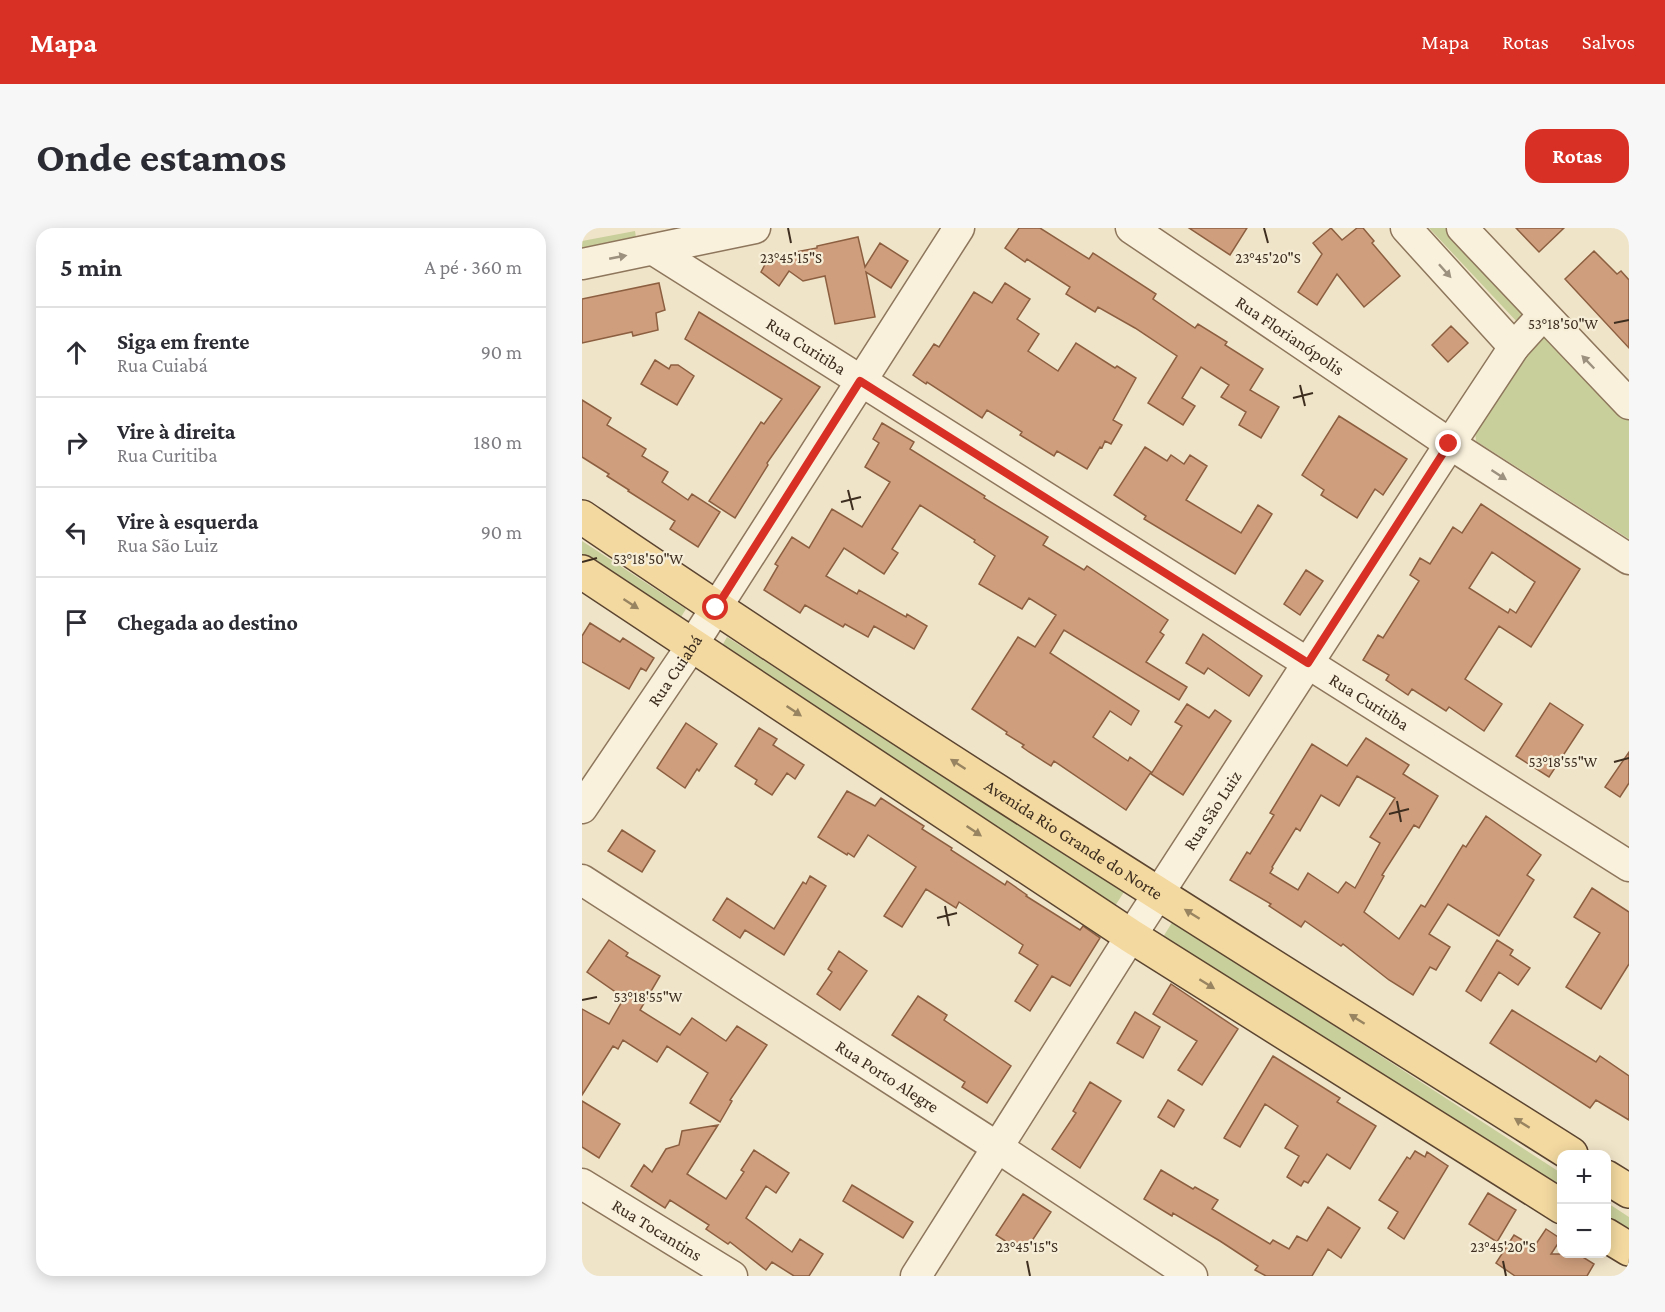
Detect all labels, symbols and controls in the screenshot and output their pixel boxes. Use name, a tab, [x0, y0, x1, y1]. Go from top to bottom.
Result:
text: Mapa	[30, 27, 97, 58]
text: Mapa	[1421, 30, 1469, 54]
text: Rotas	[1502, 30, 1549, 54]
text: Salvos	[1582, 30, 1635, 54]
button: Rotas	[1525, 129, 1629, 183]
text: Onde estamos	[36, 133, 286, 180]
text: 23°45'15"S	[760, 250, 822, 266]
text: 23°45'20"S	[1235, 250, 1301, 266]
one-way arrow	[609, 252, 628, 261]
text: 5 min	[60, 253, 122, 282]
text: A pé · 360 m	[425, 256, 522, 278]
one-way arrow	[1438, 263, 1451, 278]
street label: Rua Florianópolis	[1232, 292, 1348, 379]
street label: Rua Curitiba	[763, 314, 850, 379]
text: 53°18'50"W	[1528, 316, 1598, 332]
text: Siga em frente	[117, 329, 250, 354]
icon: ahead	[60, 336, 93, 369]
text: 90 m	[481, 341, 522, 363]
text: Rua Cuiabá	[117, 354, 208, 376]
one-way arrow	[1582, 356, 1596, 370]
text: Vire à direita	[117, 419, 236, 444]
icon: right	[60, 426, 93, 459]
route end	[1435, 430, 1461, 456]
text: 180 m	[473, 431, 522, 453]
text: Rua Curitiba	[117, 444, 218, 466]
one-way arrow	[1491, 470, 1507, 481]
text: Vire à esquerda	[117, 509, 258, 534]
icon: left	[60, 516, 93, 549]
text: 90 m	[481, 521, 522, 543]
text: Rua São Luiz	[117, 534, 218, 556]
text: 53°18'50"W	[613, 551, 683, 567]
route start	[702, 594, 728, 620]
one-way arrow	[623, 598, 639, 609]
icon: arrive	[60, 606, 93, 639]
text: Chegada ao destino	[117, 610, 298, 635]
street label: Rua Cuiabá	[644, 631, 706, 710]
street label: Rua Curitiba	[1326, 669, 1413, 734]
one-way arrow	[786, 705, 802, 716]
text: 53°18'55"W	[1529, 754, 1598, 770]
one-way arrow	[949, 758, 966, 769]
street label: Rua São Luiz	[1179, 767, 1246, 854]
street label: Avenida Rio Grande do Norte	[981, 775, 1166, 904]
one-way arrow	[965, 825, 981, 837]
one-way arrow	[1184, 909, 1201, 920]
one-way arrow	[1199, 978, 1215, 989]
text: 53°18'55"W	[614, 989, 683, 1005]
one-way arrow	[1349, 1013, 1365, 1024]
street label: Rua Porto Alegre	[832, 1036, 943, 1117]
one-way arrow	[1514, 1118, 1530, 1129]
map controls	[1557, 1150, 1611, 1258]
button: +	[1557, 1150, 1611, 1204]
street label: Rua Tocantins	[608, 1195, 706, 1265]
button: −	[1557, 1204, 1611, 1258]
text: 23°45'15"S	[996, 1239, 1058, 1255]
text: 23°45'20"S	[1470, 1239, 1536, 1255]

